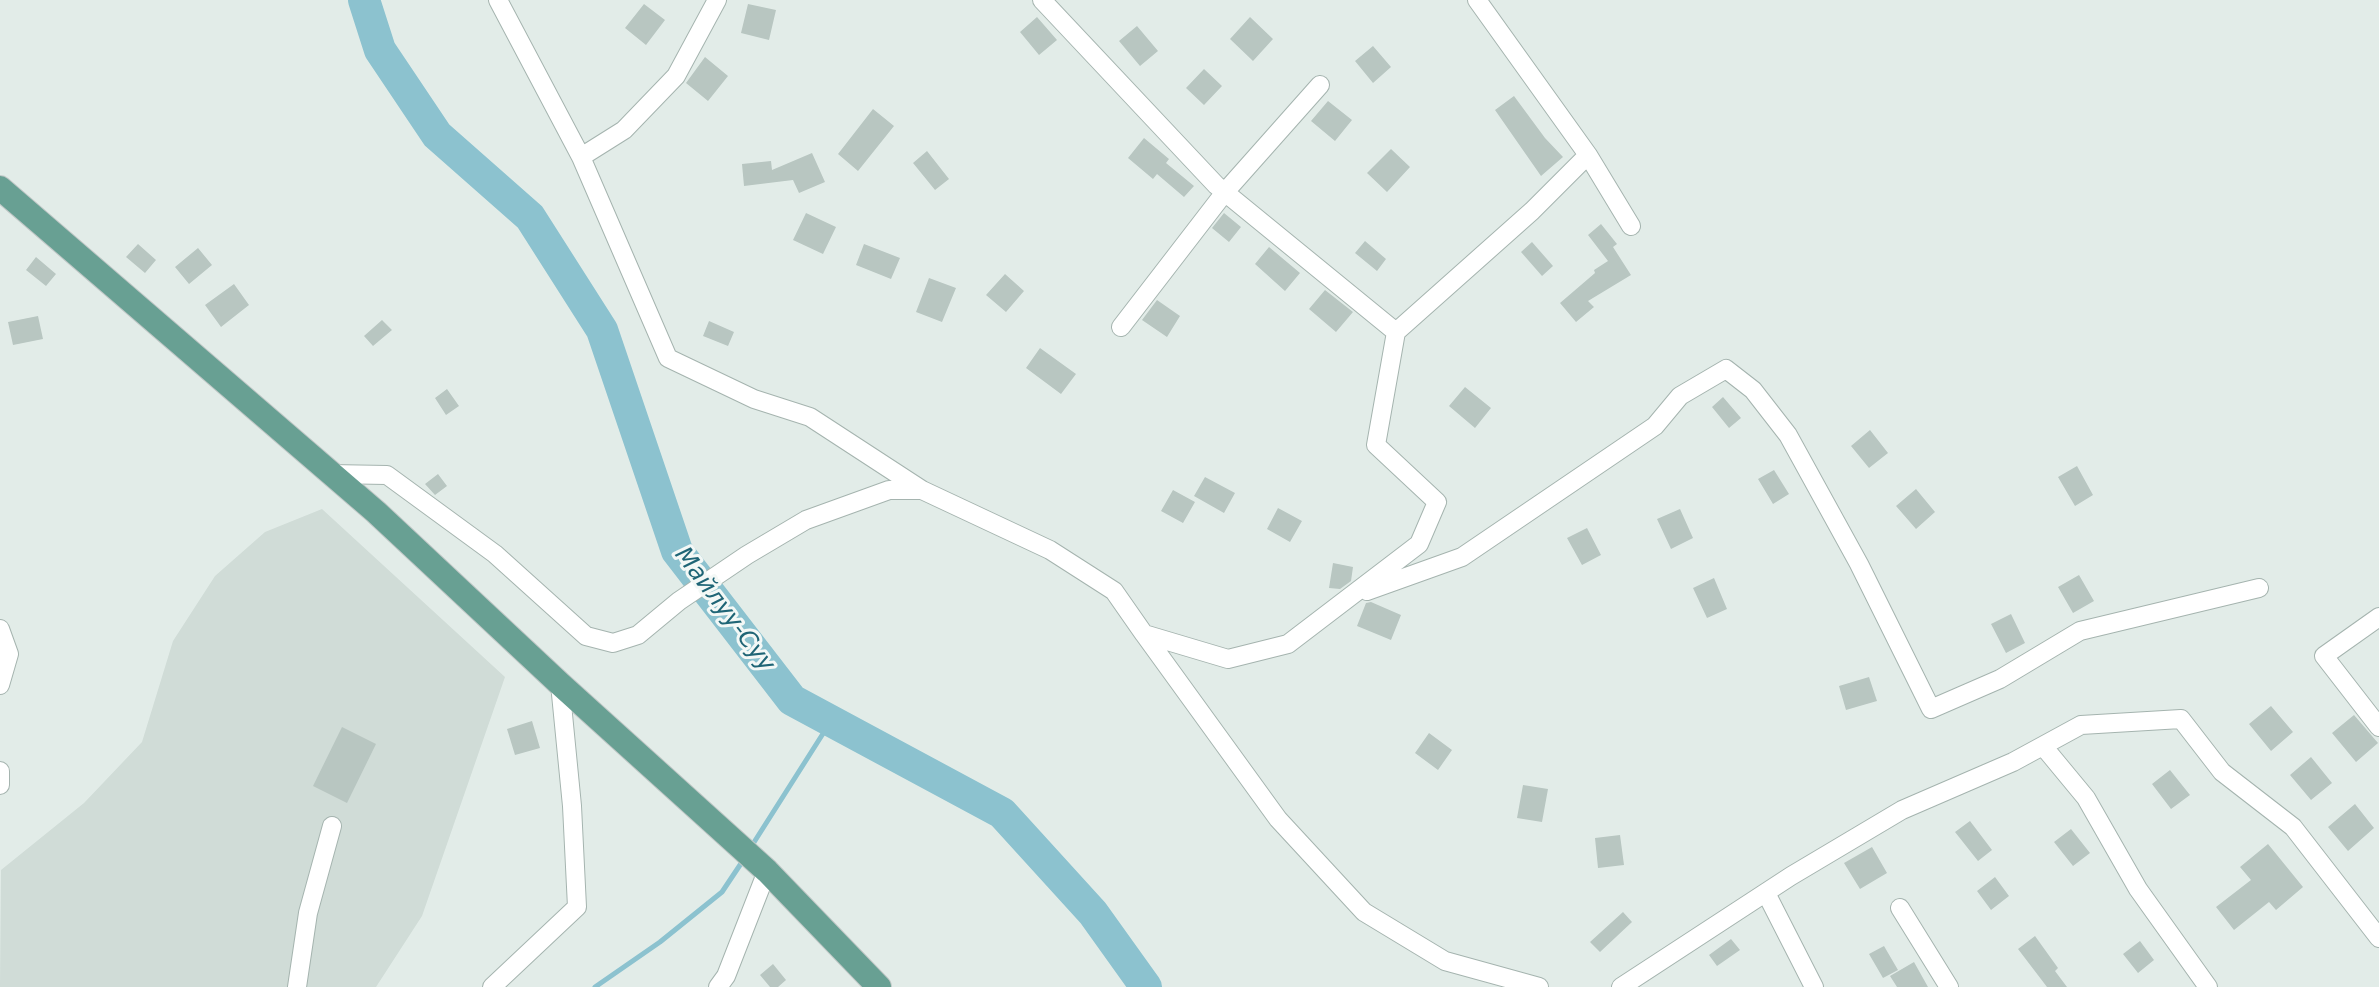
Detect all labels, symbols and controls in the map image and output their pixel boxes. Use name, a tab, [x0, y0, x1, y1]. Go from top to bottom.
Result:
water label: Майлуу-Суу	[668, 542, 780, 678]

